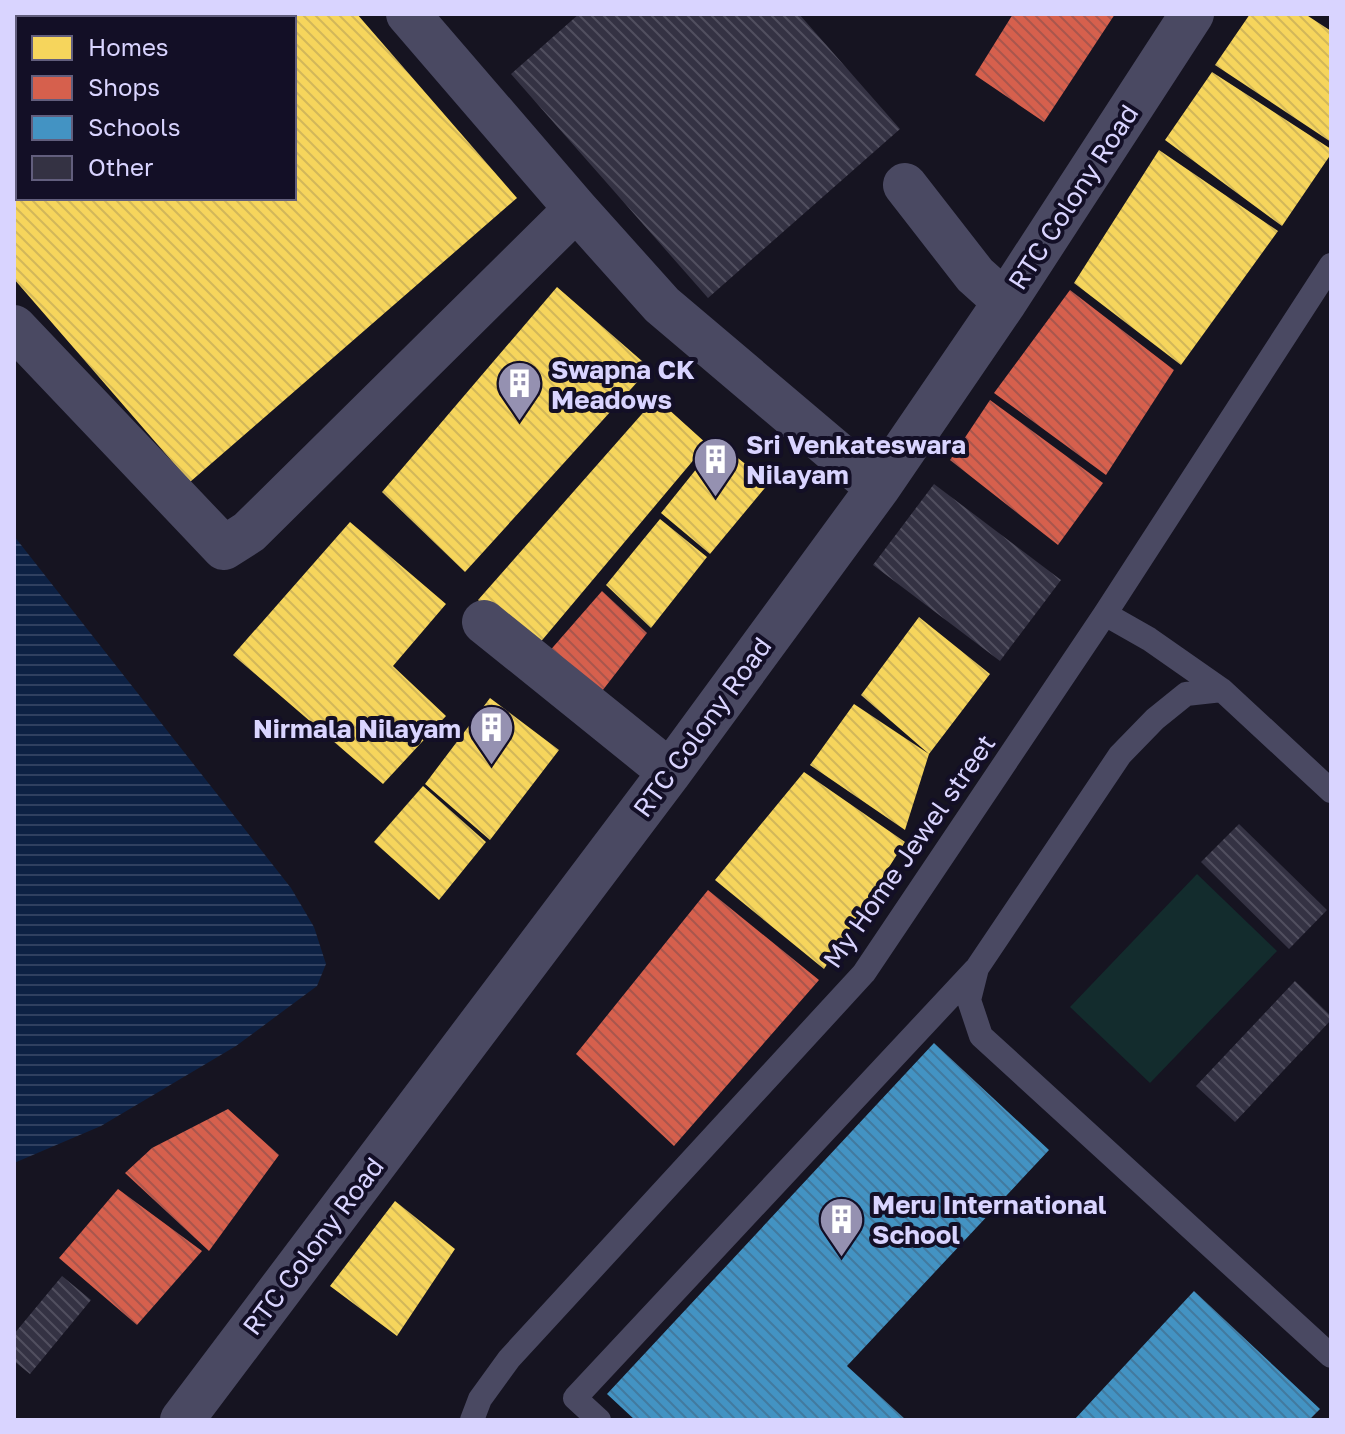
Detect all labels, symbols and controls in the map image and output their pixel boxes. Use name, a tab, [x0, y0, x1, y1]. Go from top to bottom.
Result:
legend	[16, 16, 296, 200]
text: Homes	[88, 32, 169, 61]
text: Shops	[88, 72, 160, 101]
street label: RTC Colony Road	[1002, 99, 1144, 295]
text: Schools	[88, 112, 180, 141]
text: Other	[88, 152, 153, 181]
place label: Swapna CK Meadows	[551, 354, 695, 415]
building icon: Swapna CK Meadows	[496, 360, 544, 423]
place label: Sri Venkateswara Nilayam	[746, 429, 966, 490]
building icon: Sri Venkateswara Nilayam	[691, 435, 739, 498]
street label: RTC Colony Road	[626, 631, 778, 823]
building icon: Nirmala Nilayam	[468, 704, 516, 767]
place label: Nirmala Nilayam	[253, 713, 461, 744]
street label: My Home Jewel street	[817, 728, 1001, 974]
street label: RTC Colony Road	[236, 1151, 390, 1341]
place label: Meru International School	[872, 1189, 1107, 1250]
building icon: Meru International School	[817, 1195, 865, 1258]

